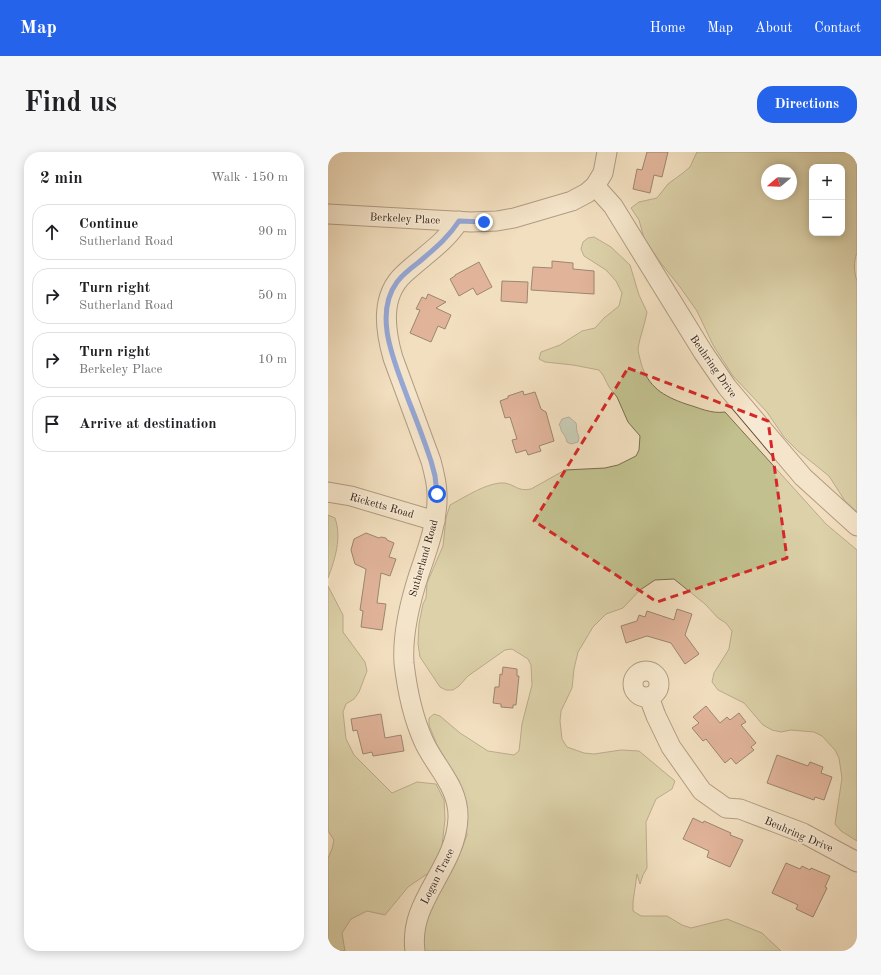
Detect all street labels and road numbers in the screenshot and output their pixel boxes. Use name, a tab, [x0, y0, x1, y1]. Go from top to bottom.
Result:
street label: Berkeley Place	[369, 212, 440, 227]
street label: Beuhring Drive	[687, 334, 738, 400]
street label: Ricketts Road	[348, 492, 415, 521]
street label: Sutherland Road	[408, 518, 441, 598]
street label: Beuhring Drive	[762, 816, 834, 855]
street label: Logan Trace	[420, 847, 457, 906]

